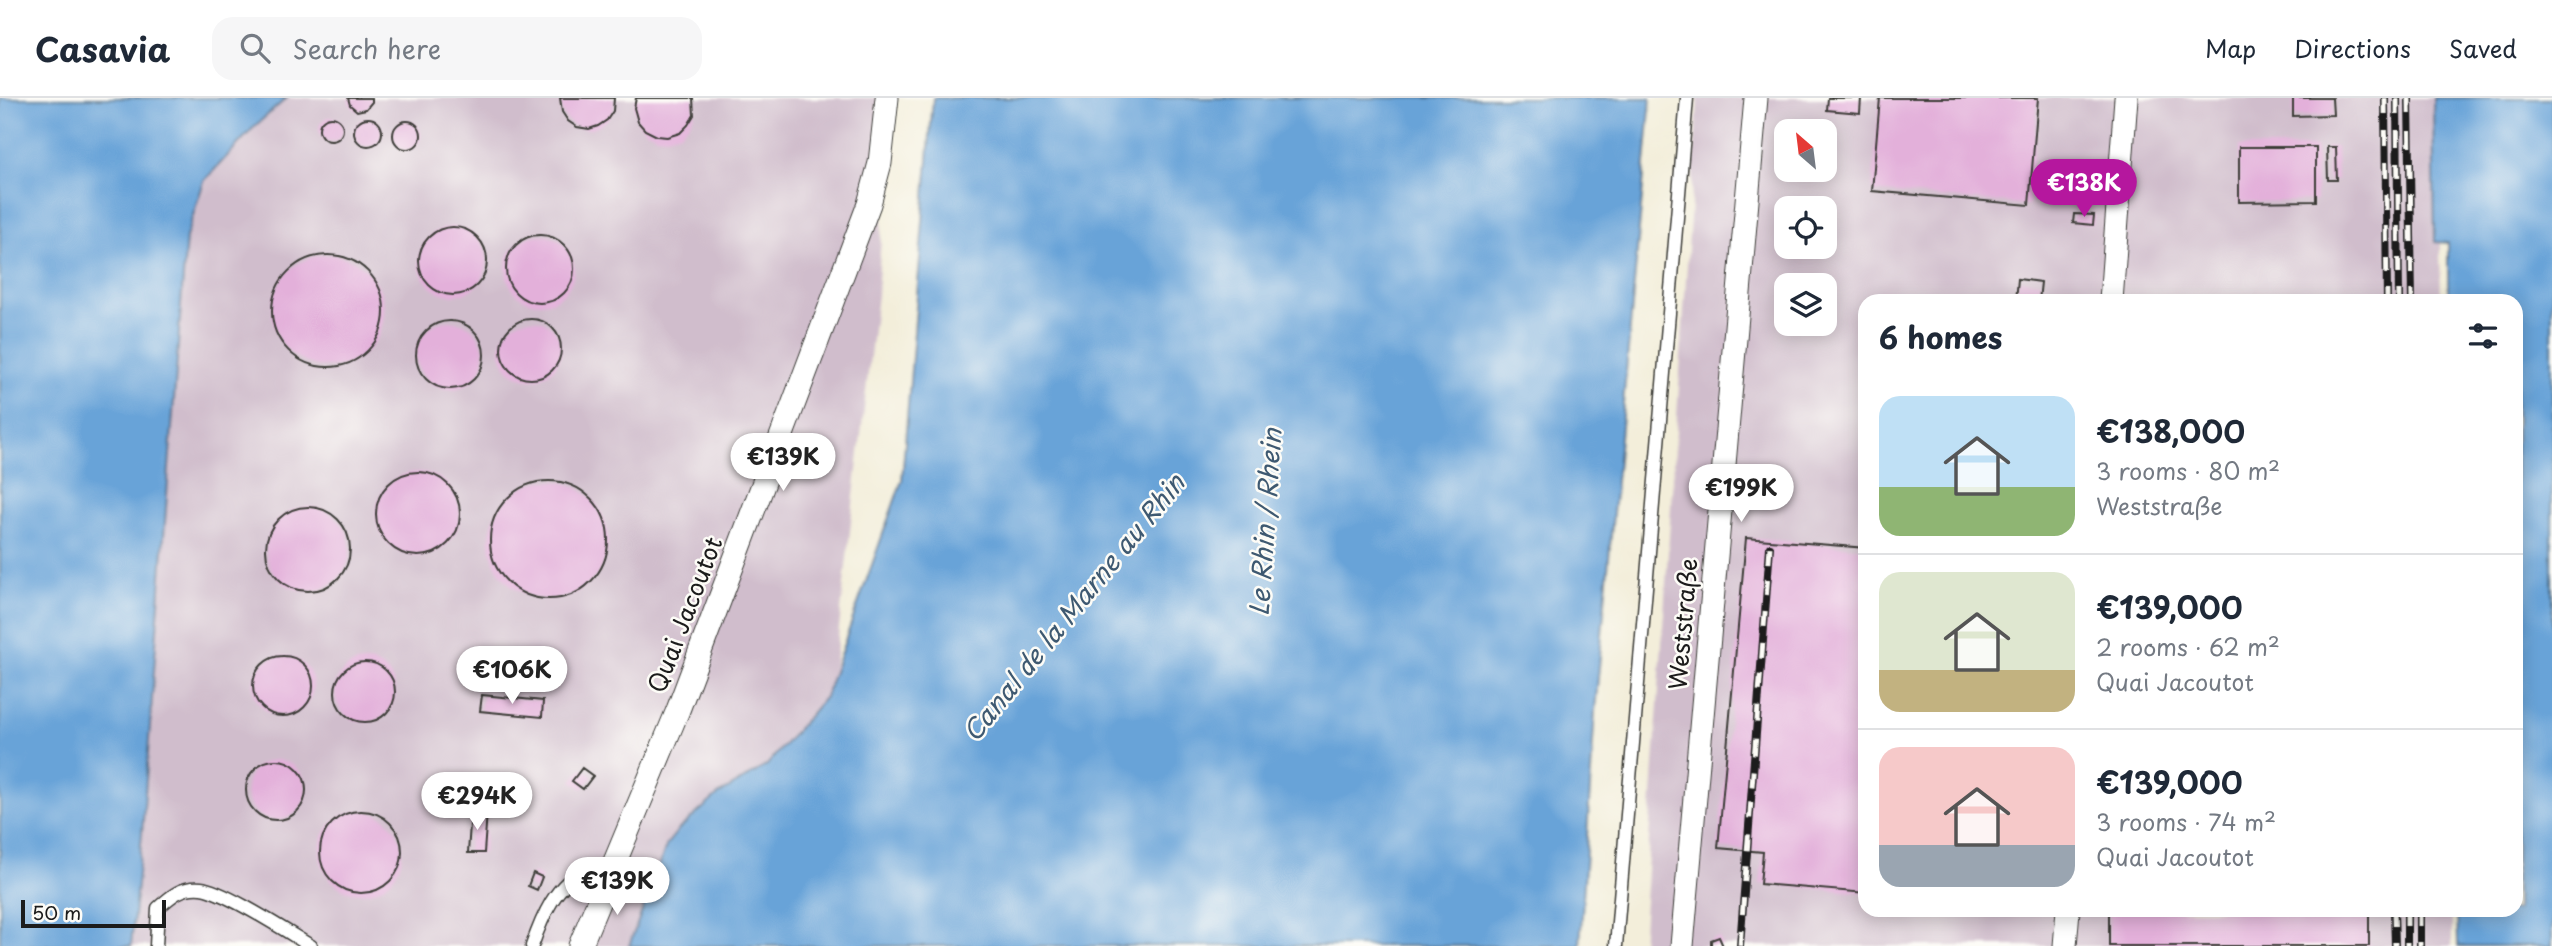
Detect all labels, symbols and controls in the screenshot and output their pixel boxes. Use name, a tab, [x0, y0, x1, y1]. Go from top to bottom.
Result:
search box	[212, 17, 702, 80]
text: Casavia	[35, 23, 170, 73]
icon: search	[236, 29, 274, 67]
text: Search here	[292, 29, 441, 68]
text: Map	[2205, 30, 2256, 66]
text: Directions	[2294, 30, 2411, 66]
text: Saved	[2449, 30, 2517, 66]
north arrow	[1774, 119, 1838, 182]
map controls	[1774, 119, 1837, 336]
pin: €138K	[2035, 159, 2133, 219]
text: €138K	[2047, 164, 2121, 199]
button: locate	[1774, 196, 1837, 259]
button: layers	[1774, 273, 1837, 336]
text: 6 homes	[1879, 314, 2002, 359]
icon: filters	[2464, 317, 2502, 355]
text: €138,000	[2096, 408, 2245, 453]
icon: home	[1935, 424, 2019, 508]
water label: Le Rhin / Rhein	[1238, 425, 1291, 617]
pin: €139K	[734, 434, 832, 493]
text: €139K	[747, 438, 820, 473]
text: 3 rooms · 80 m²	[2096, 453, 2280, 488]
water label: Canal de la Marne au Rhin	[952, 464, 1194, 749]
pin: €199K	[1692, 464, 1790, 524]
text: €199K	[1705, 469, 1777, 504]
text: Weststraße	[2096, 488, 2222, 523]
street label: Quai Jacoutot	[638, 531, 730, 698]
street label: Weststraße	[1658, 557, 1706, 691]
text: €139,000	[2096, 584, 2242, 629]
icon: home	[1935, 600, 2019, 684]
text: 2 rooms · 62 m²	[2096, 629, 2280, 664]
pin: €106K	[463, 646, 561, 706]
text: €106K	[472, 651, 552, 686]
text: Quai Jacoutot	[2096, 664, 2254, 699]
text: €139,000	[2096, 759, 2242, 804]
pin: €294K	[428, 772, 526, 832]
icon: home	[1935, 775, 2019, 859]
text: €294K	[437, 777, 517, 812]
text: 3 rooms · 74 m²	[2096, 804, 2276, 839]
text: Quai Jacoutot	[2096, 839, 2254, 874]
pin: €139K	[568, 858, 666, 917]
text: €139K	[581, 862, 654, 897]
scale bar	[21, 897, 166, 929]
text: 50 m	[32, 898, 81, 926]

